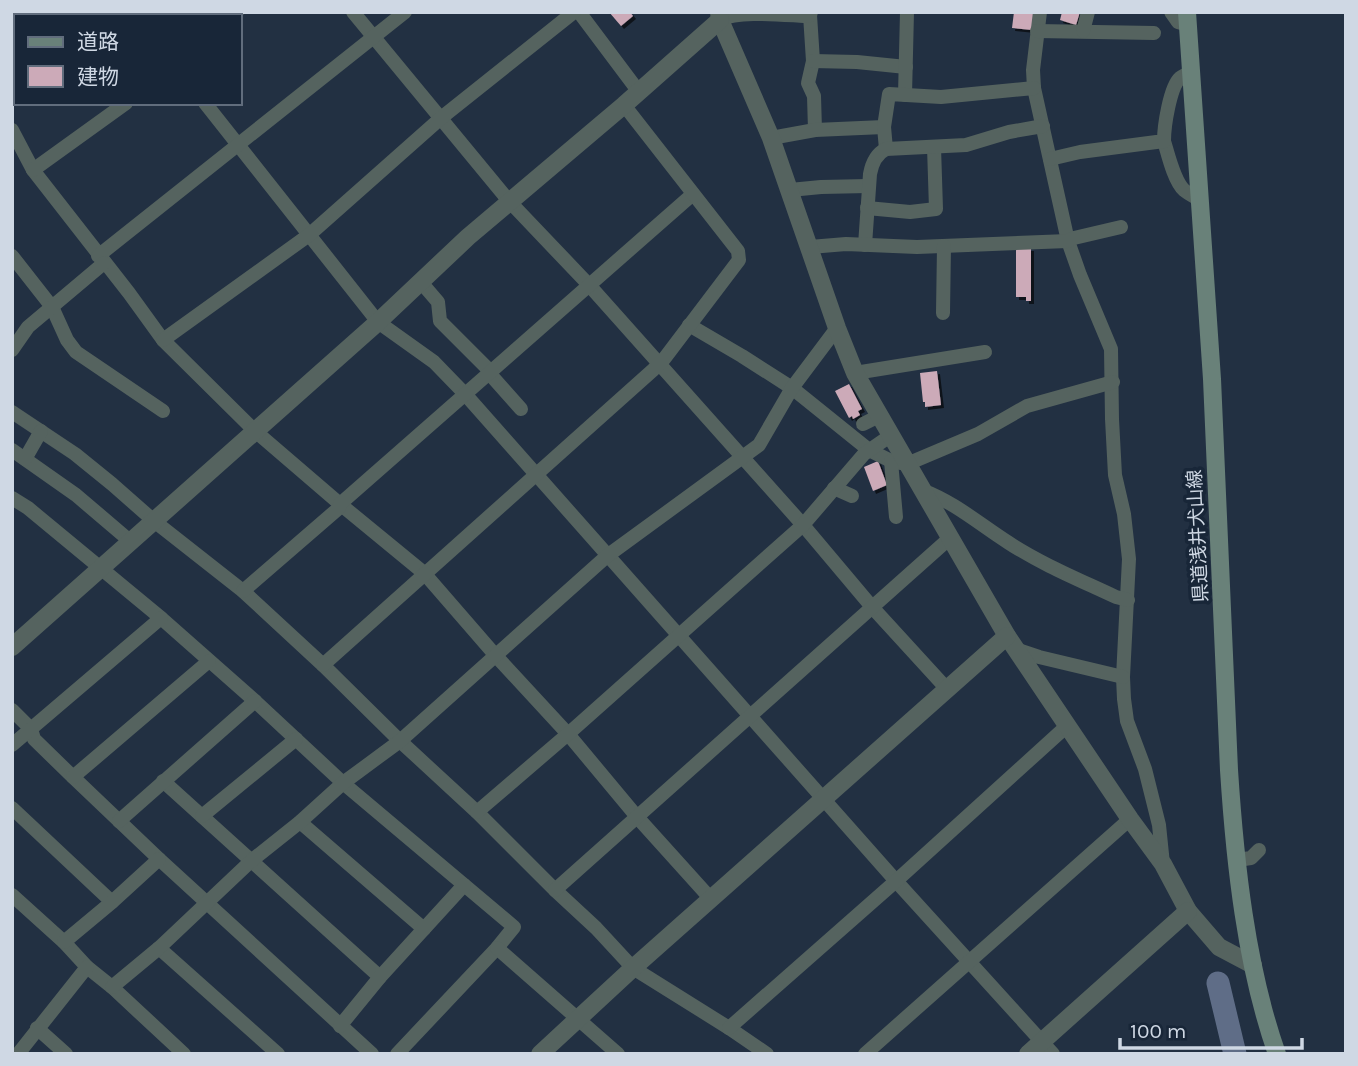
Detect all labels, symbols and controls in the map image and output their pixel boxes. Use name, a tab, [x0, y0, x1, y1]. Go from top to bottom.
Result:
legend	[14, 14, 242, 105]
text: 道路	[77, 30, 119, 54]
text: 建物	[77, 65, 119, 89]
street label: 県道浅井犬山線	[1184, 469, 1212, 603]
scale bar	[1120, 1006, 1302, 1050]
text: 100 m	[1130, 1019, 1187, 1043]

